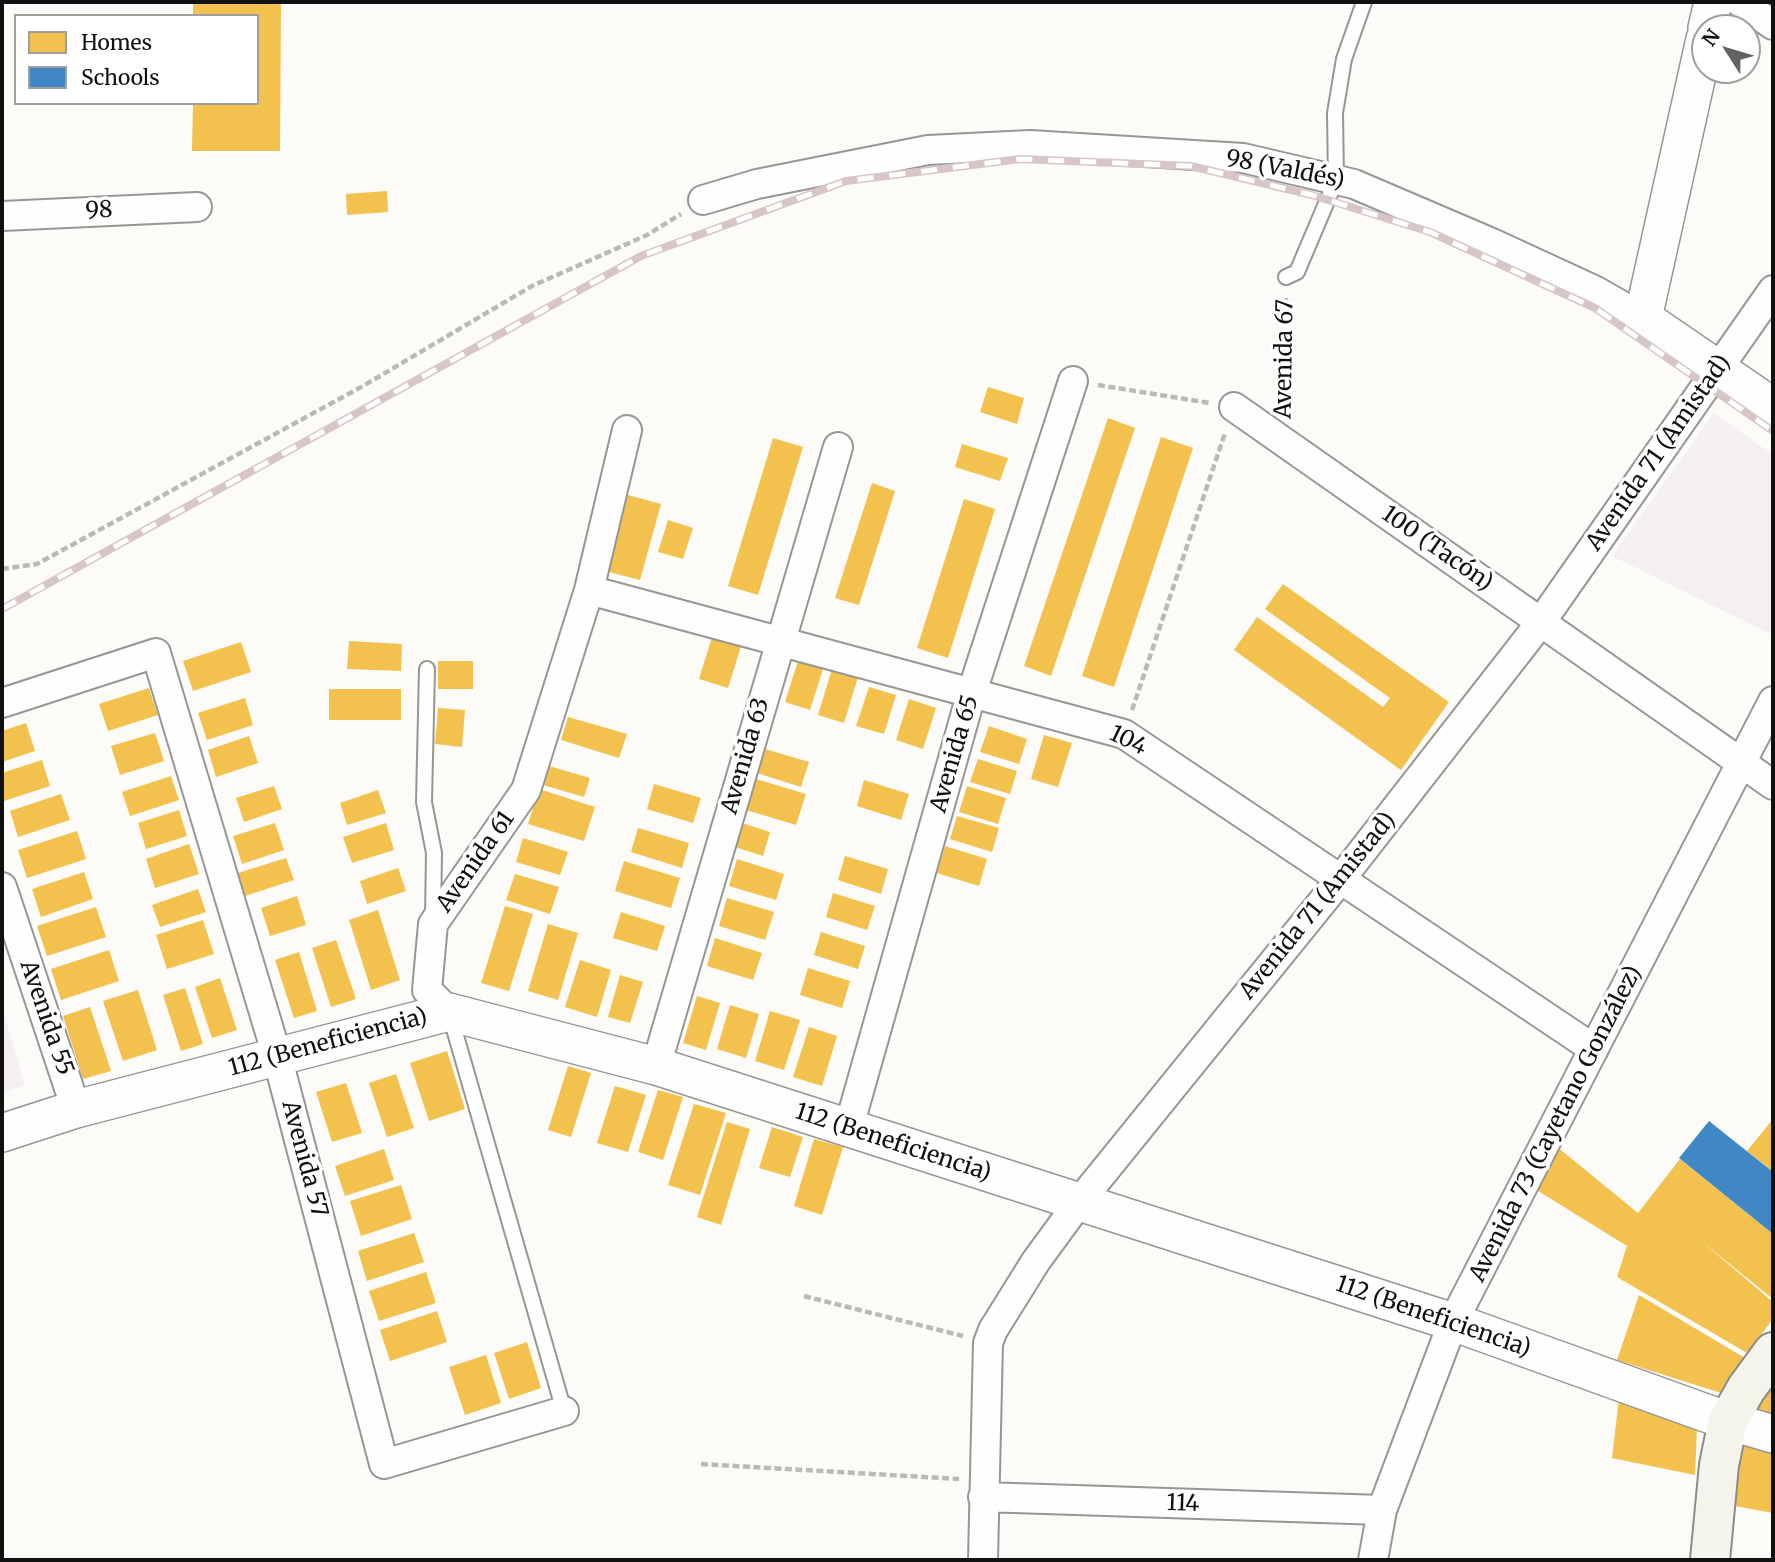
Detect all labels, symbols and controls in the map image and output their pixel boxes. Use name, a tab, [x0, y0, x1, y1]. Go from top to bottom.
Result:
legend	[14, 14, 259, 105]
north arrow	[1691, 14, 1761, 84]
text: N	[1697, 24, 1725, 51]
text: Homes	[81, 29, 152, 56]
text: Schools	[81, 64, 160, 91]
street label: 98 (Valdés)	[1223, 145, 1347, 195]
street label: 98	[85, 197, 113, 225]
street label: Avenida 67	[1270, 299, 1300, 419]
street label: Avenida 71 (Amistad)	[1581, 350, 1737, 556]
street label: 100 (Tacón)	[1376, 501, 1498, 597]
street label: Avenida 65	[925, 692, 985, 816]
street label: Avenida 63	[716, 695, 776, 817]
street label: 104	[1105, 720, 1151, 762]
street label: Avenida 61	[431, 806, 521, 918]
street label: Avenida 71 (Amistad)	[1234, 807, 1402, 1005]
street label: Avenida 55	[13, 957, 79, 1079]
street label: Avenida 73 (Cayetano González)	[1464, 961, 1648, 1287]
street label: 112 (Beneficiencia)	[226, 1003, 430, 1083]
street label: Avenida 57	[275, 1098, 333, 1220]
street label: 112 (Beneficiencia)	[791, 1098, 995, 1188]
street label: 112 (Beneficiencia)	[1332, 1271, 1534, 1363]
street label: 114	[1166, 1490, 1200, 1518]

